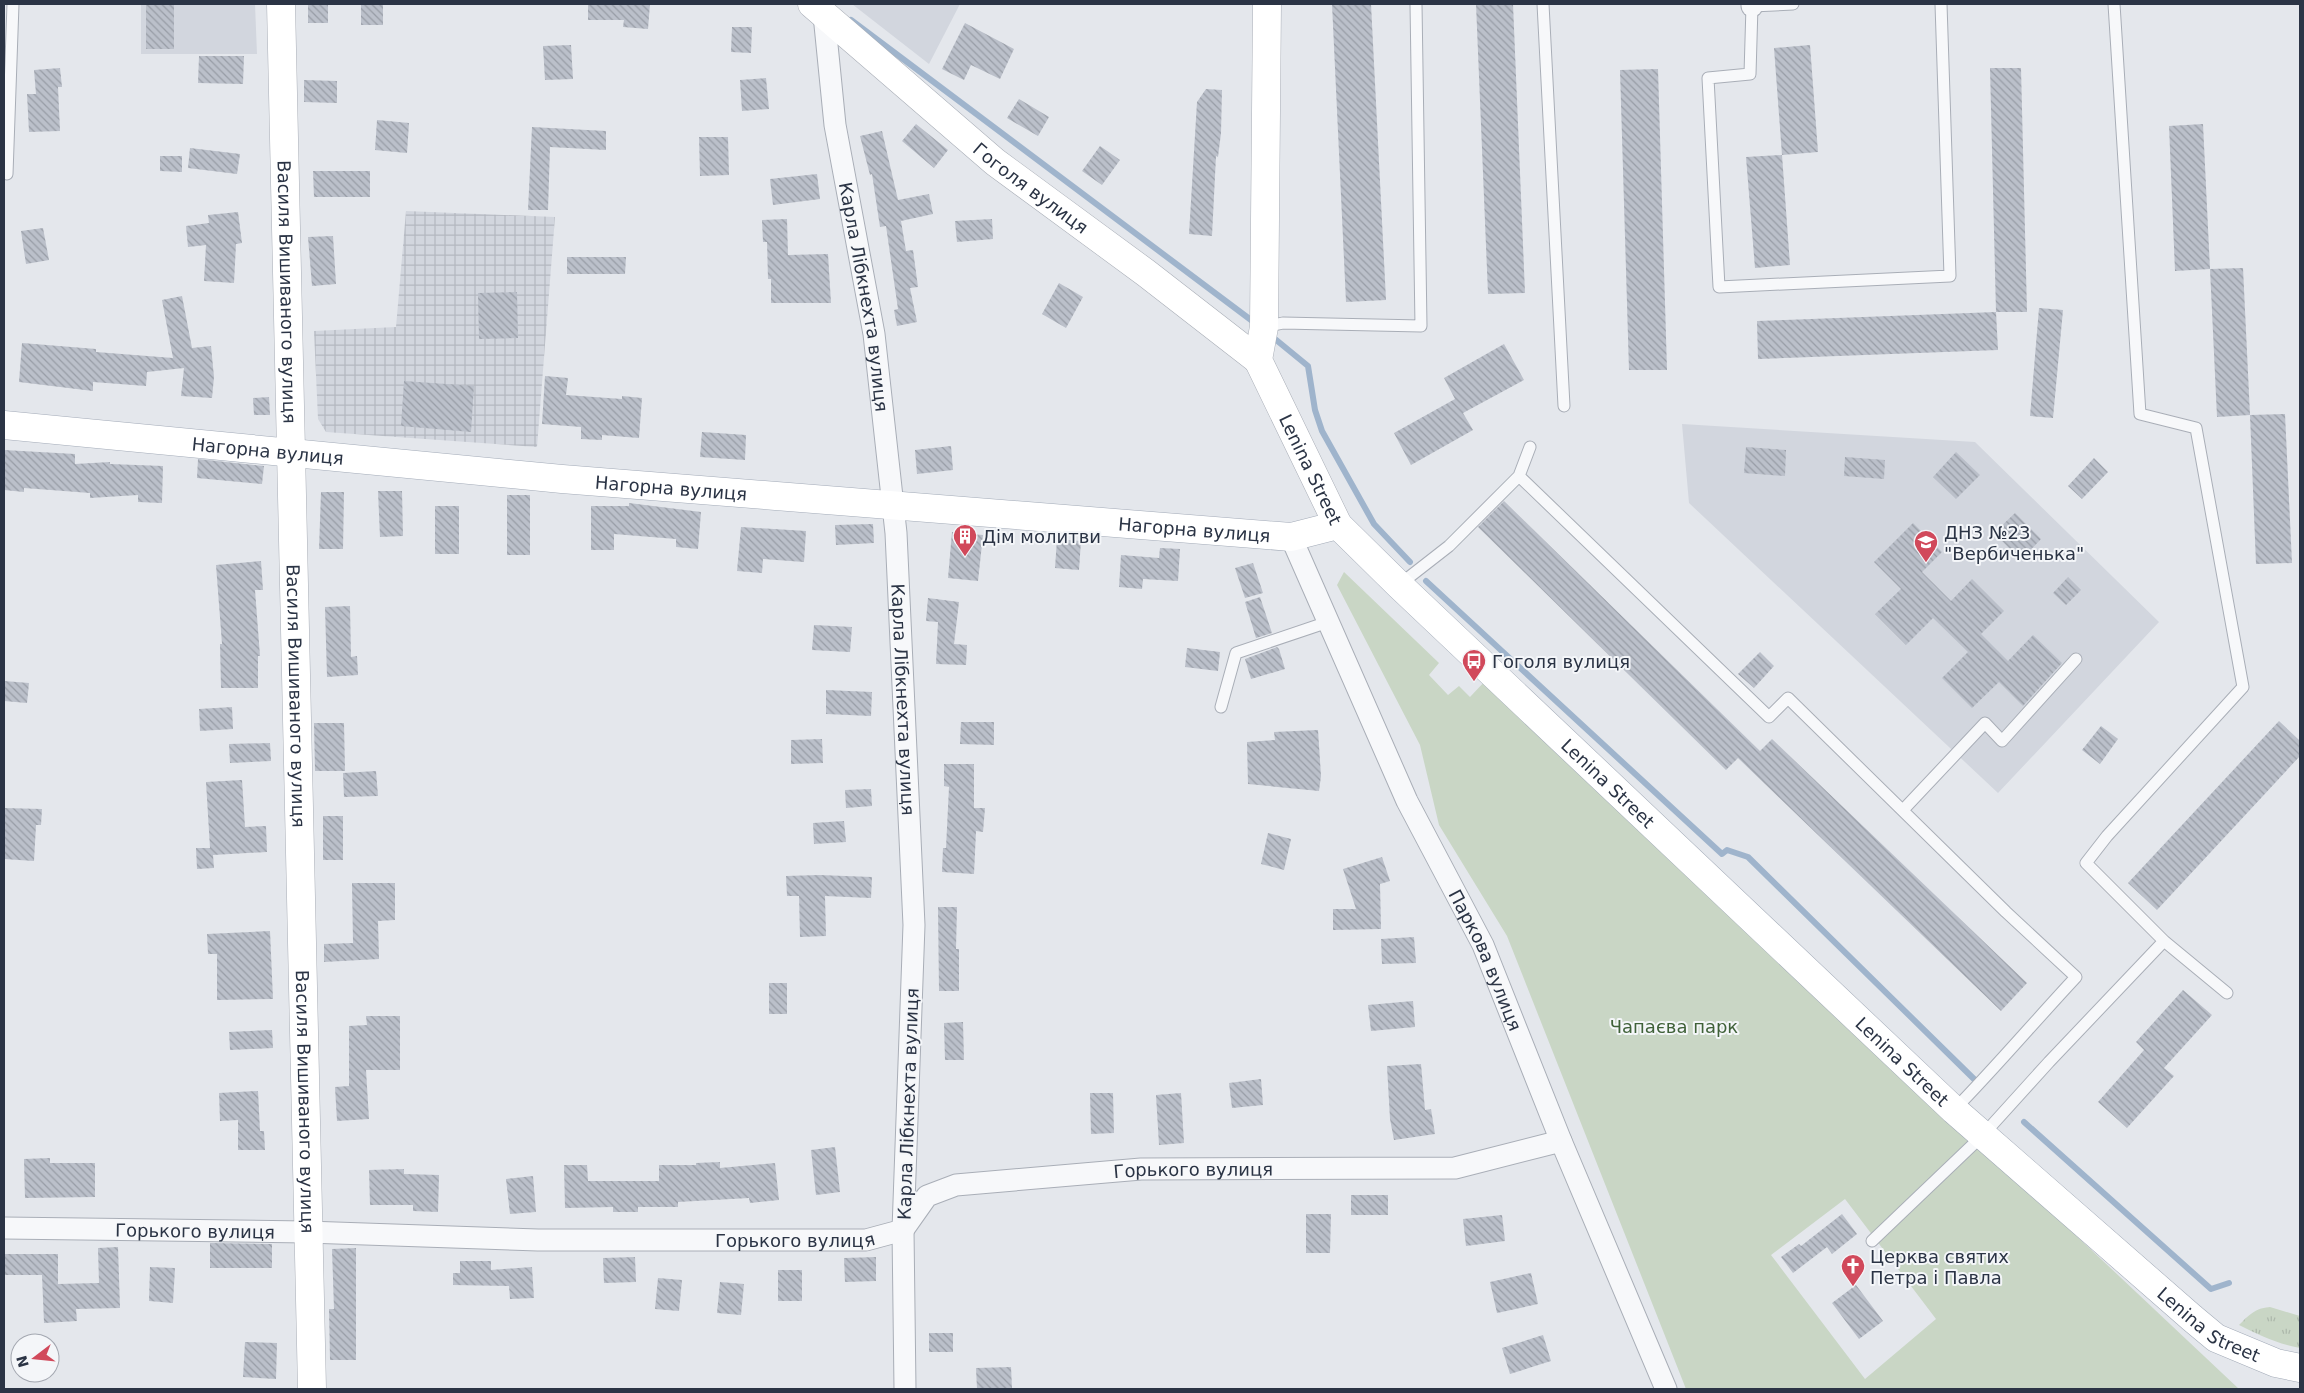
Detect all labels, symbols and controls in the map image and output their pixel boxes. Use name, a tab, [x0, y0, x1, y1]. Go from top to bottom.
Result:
street label: Гоголя вулиця	[969, 138, 1093, 238]
street label: Василя Вишиваного вулиця	[274, 160, 301, 424]
street label: Карла Лібкнехта вулиця	[835, 180, 893, 413]
street label: Lenina Street	[1275, 411, 1347, 528]
street label: Нагорна вулиця	[191, 433, 345, 468]
street label: Нагорна вулиця	[594, 471, 748, 504]
street label: Нагорна вулиця	[1117, 513, 1271, 546]
place label: ДНЗ №23 "Вербиченька"	[1944, 522, 2084, 564]
building icon: Дім молитви	[952, 523, 978, 557]
place label: Дім молитви	[982, 526, 1101, 547]
school or university icon: ДНЗ №23 "Вербиченька"	[1913, 529, 1939, 563]
street label: Василя Вишиваного вулиця	[283, 564, 310, 828]
street label: Карла Лібкнехта вулиця	[888, 583, 919, 816]
bus stop icon: Гоголя вулиця	[1461, 648, 1487, 682]
place label: Гоголя вулиця	[1492, 651, 1630, 672]
street label: Lenina Street	[1557, 734, 1659, 832]
street label: Паркова вулиця	[1445, 886, 1526, 1034]
street label: Василя Вишиваного вулиця	[292, 970, 319, 1234]
street label: Карла Лібкнехта вулиця	[893, 988, 923, 1220]
street label: Lenina Street	[1852, 1012, 1953, 1110]
park label: Чапаєва парк	[1610, 1016, 1738, 1037]
street label: Горького вулиця	[1113, 1158, 1273, 1182]
street label: Горького вулиця	[115, 1219, 275, 1242]
street label: Горького вулиця	[715, 1228, 877, 1251]
place label: Церква святих Петра і Павла	[1870, 1246, 2009, 1288]
church icon: Церква святих Петра і Павла	[1840, 1253, 1866, 1287]
street label: Lenina Street	[2153, 1282, 2263, 1366]
north arrow	[10, 1333, 60, 1383]
text: N	[13, 1354, 32, 1369]

